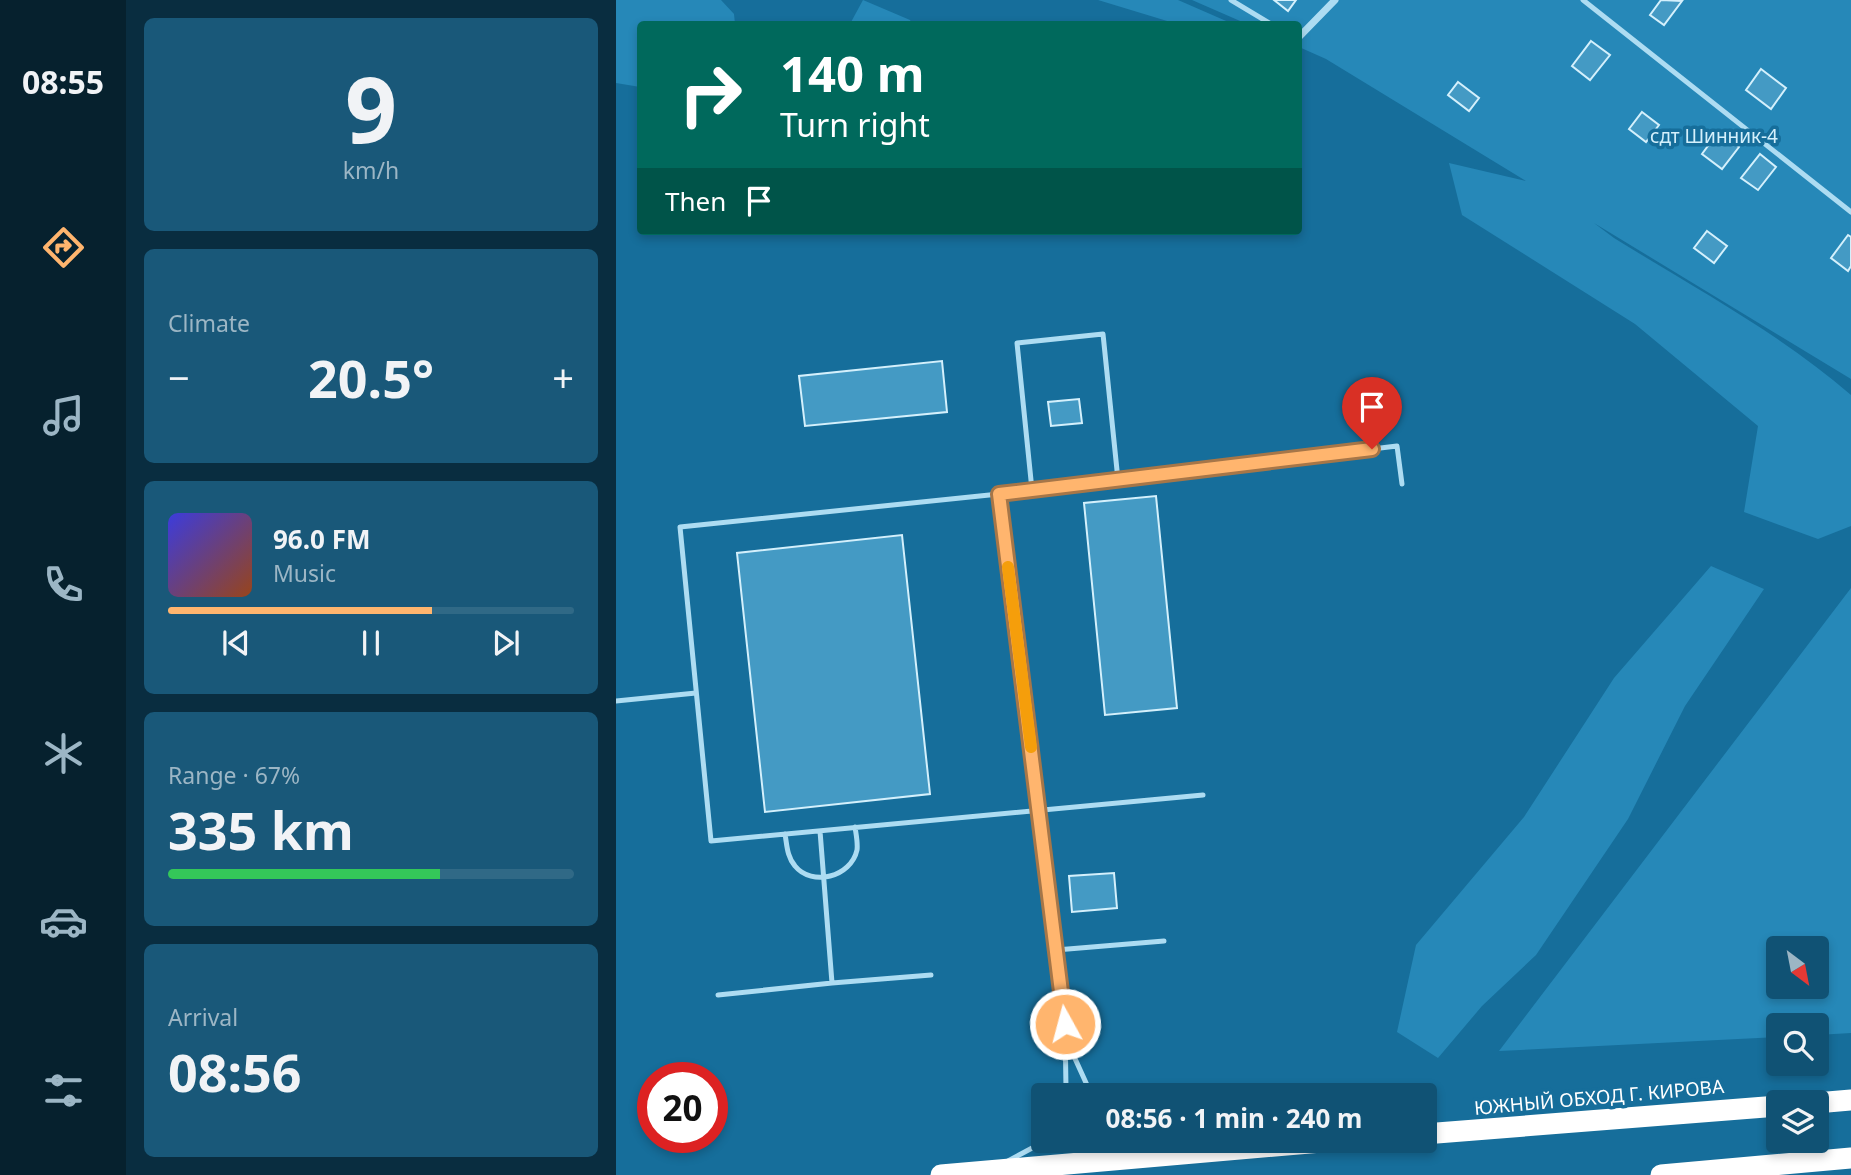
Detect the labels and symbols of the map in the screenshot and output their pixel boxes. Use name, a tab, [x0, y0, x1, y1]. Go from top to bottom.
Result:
park label: сдт Шинник-4	[1650, 123, 1778, 149]
pin	[1342, 377, 1402, 449]
north arrow	[1766, 936, 1829, 999]
position arrow	[1028, 987, 1102, 1061]
speed limit sign: 20	[637, 1062, 728, 1153]
street label: ЮЖНЫЙ ОБХОД Г. КИРОВА	[1473, 1073, 1726, 1121]

